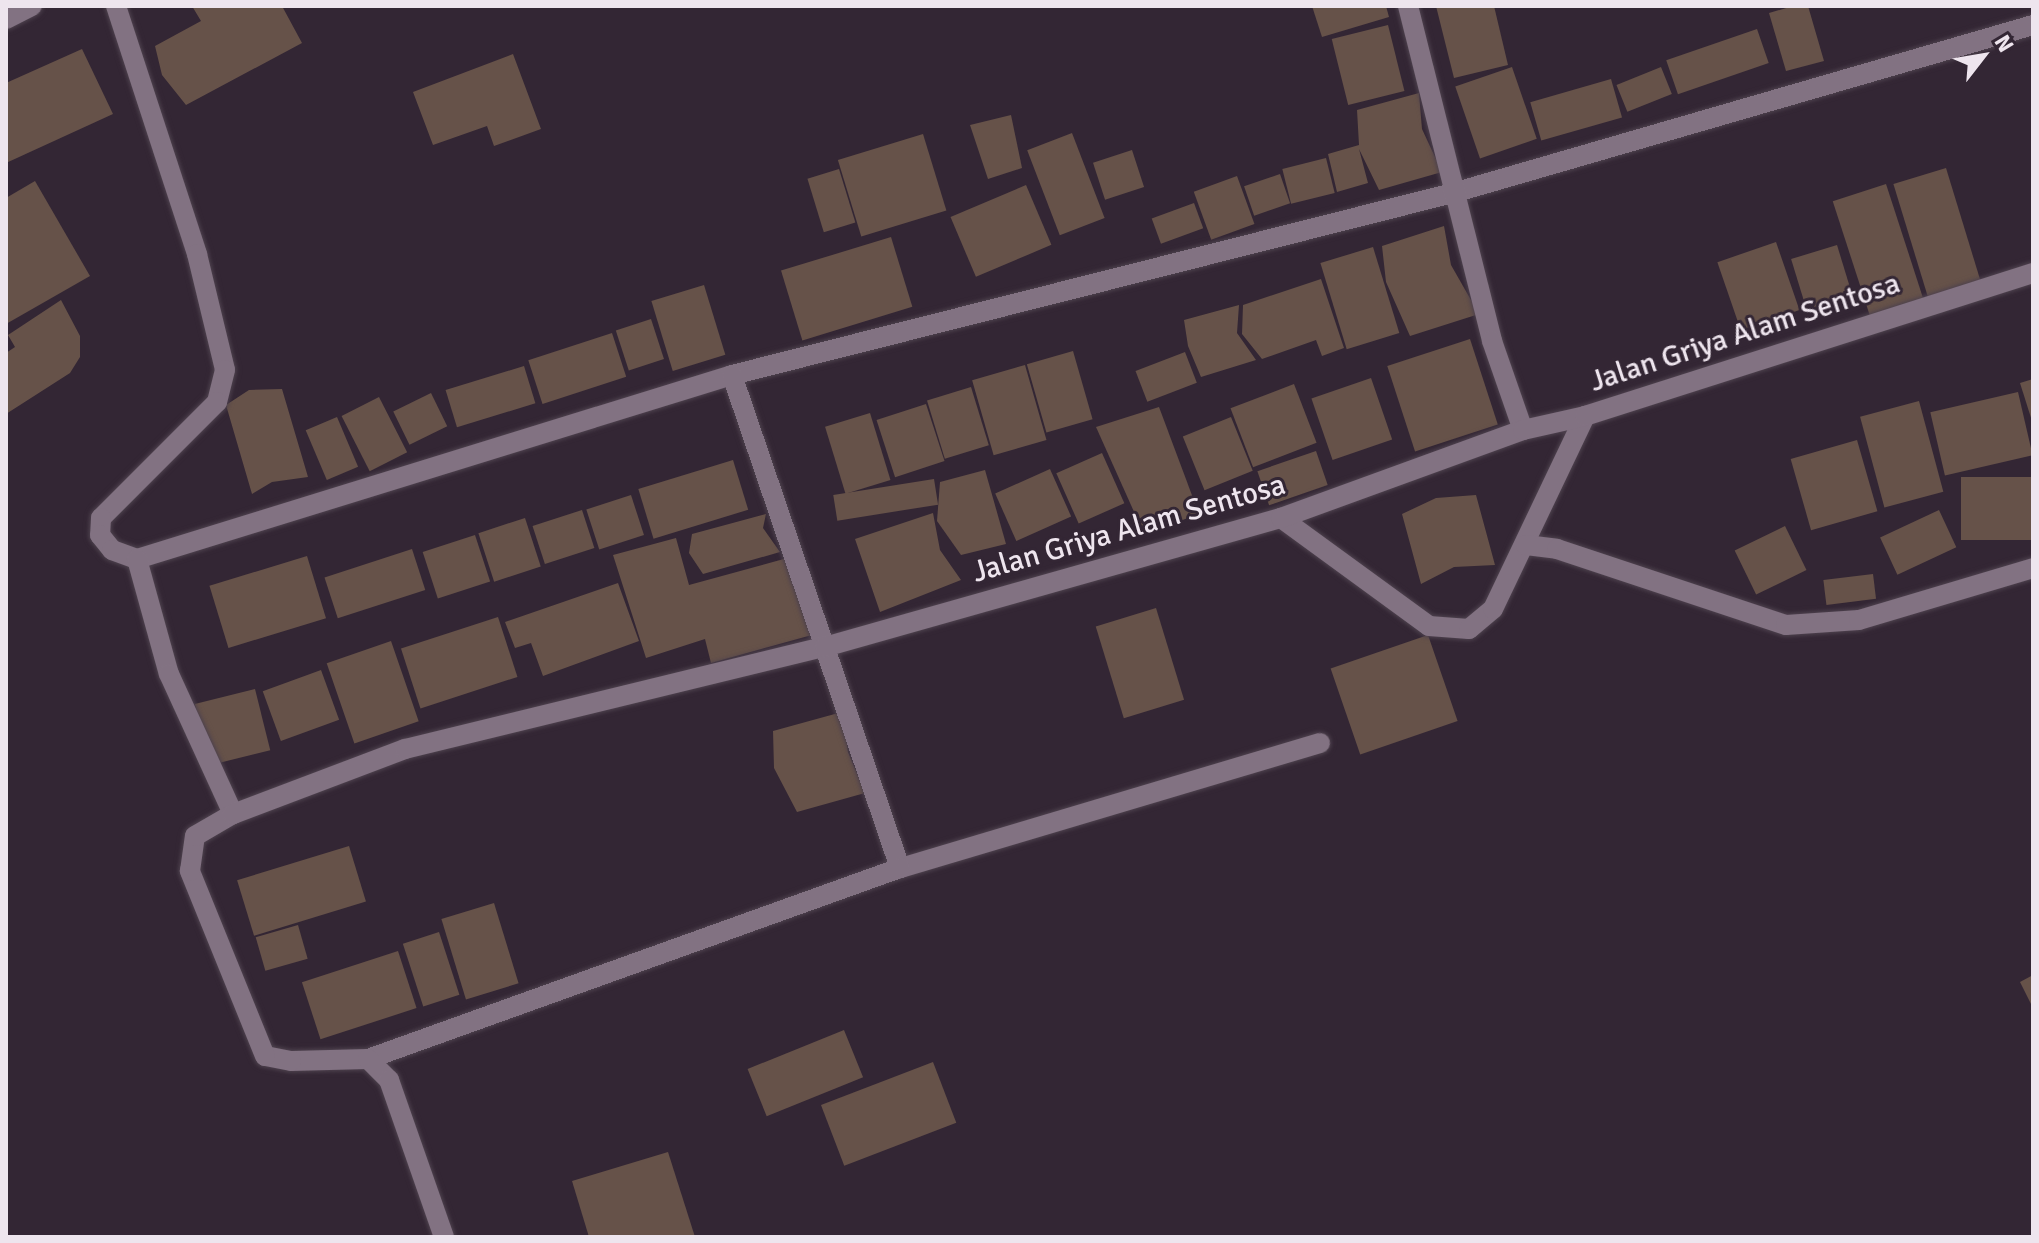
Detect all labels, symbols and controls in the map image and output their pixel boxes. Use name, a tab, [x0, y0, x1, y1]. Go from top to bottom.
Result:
north arrow	[1943, 16, 2023, 96]
text: N	[1988, 30, 2020, 57]
street label: Jalan Griya Alam Sentosa	[1585, 266, 1905, 400]
street label: Jalan Griya Alam Sentosa	[968, 467, 1290, 591]

